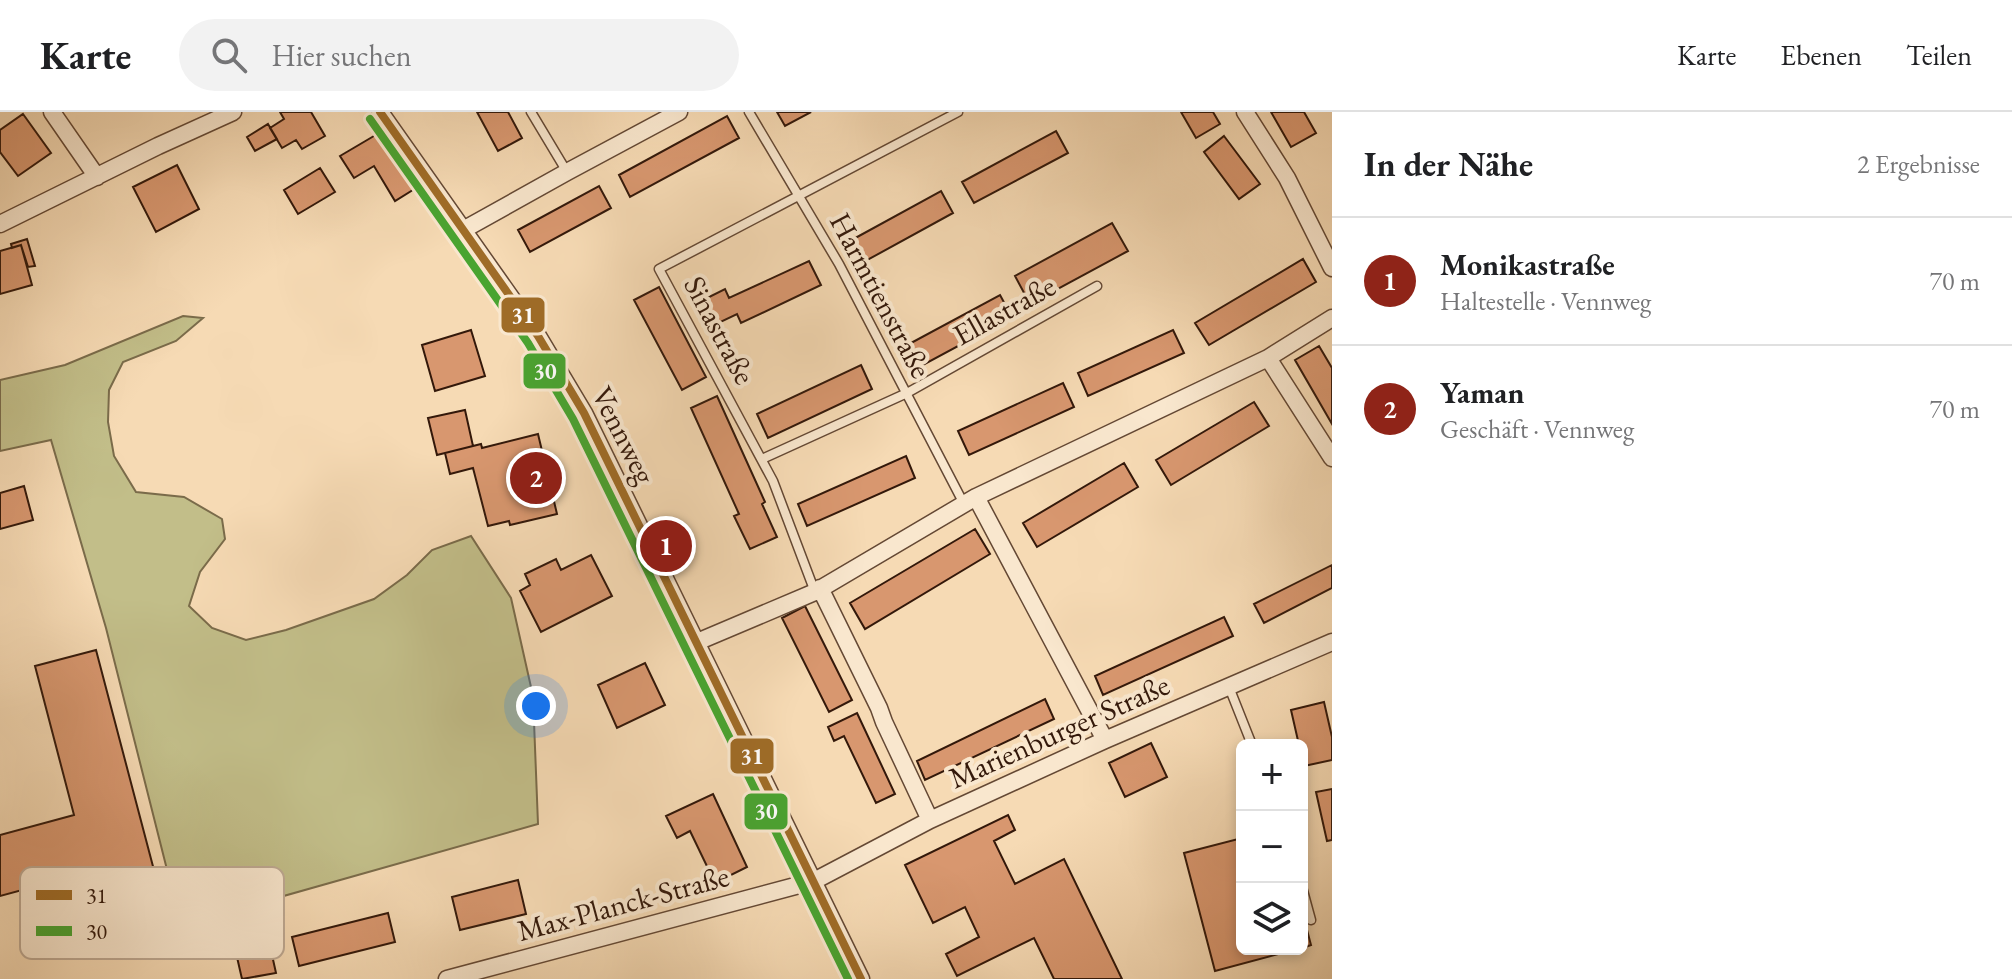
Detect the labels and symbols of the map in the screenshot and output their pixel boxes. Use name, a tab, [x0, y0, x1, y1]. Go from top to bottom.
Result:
street label: Harmtienstraße	[821, 206, 941, 384]
street label: Ellastraße	[946, 266, 1062, 354]
street label: Sinastraße	[675, 269, 765, 391]
line badge: 31	[500, 296, 546, 334]
text: 31	[511, 301, 535, 330]
line badge: 30	[522, 352, 567, 390]
text: 30	[533, 357, 557, 386]
street label: Vennweg	[583, 380, 665, 491]
pin: 2	[510, 448, 562, 508]
pin: 1	[640, 516, 692, 576]
street label: Marienburger Straße	[943, 665, 1175, 797]
your location	[516, 686, 556, 726]
line badge: 31	[729, 737, 775, 775]
text: 31	[740, 742, 764, 771]
line badge: 30	[743, 792, 789, 831]
text: 30	[754, 797, 778, 826]
street label: Max-Planck-Straße	[513, 856, 733, 950]
legend	[20, 867, 284, 959]
text: 31	[86, 881, 107, 910]
text: 30	[86, 917, 108, 946]

